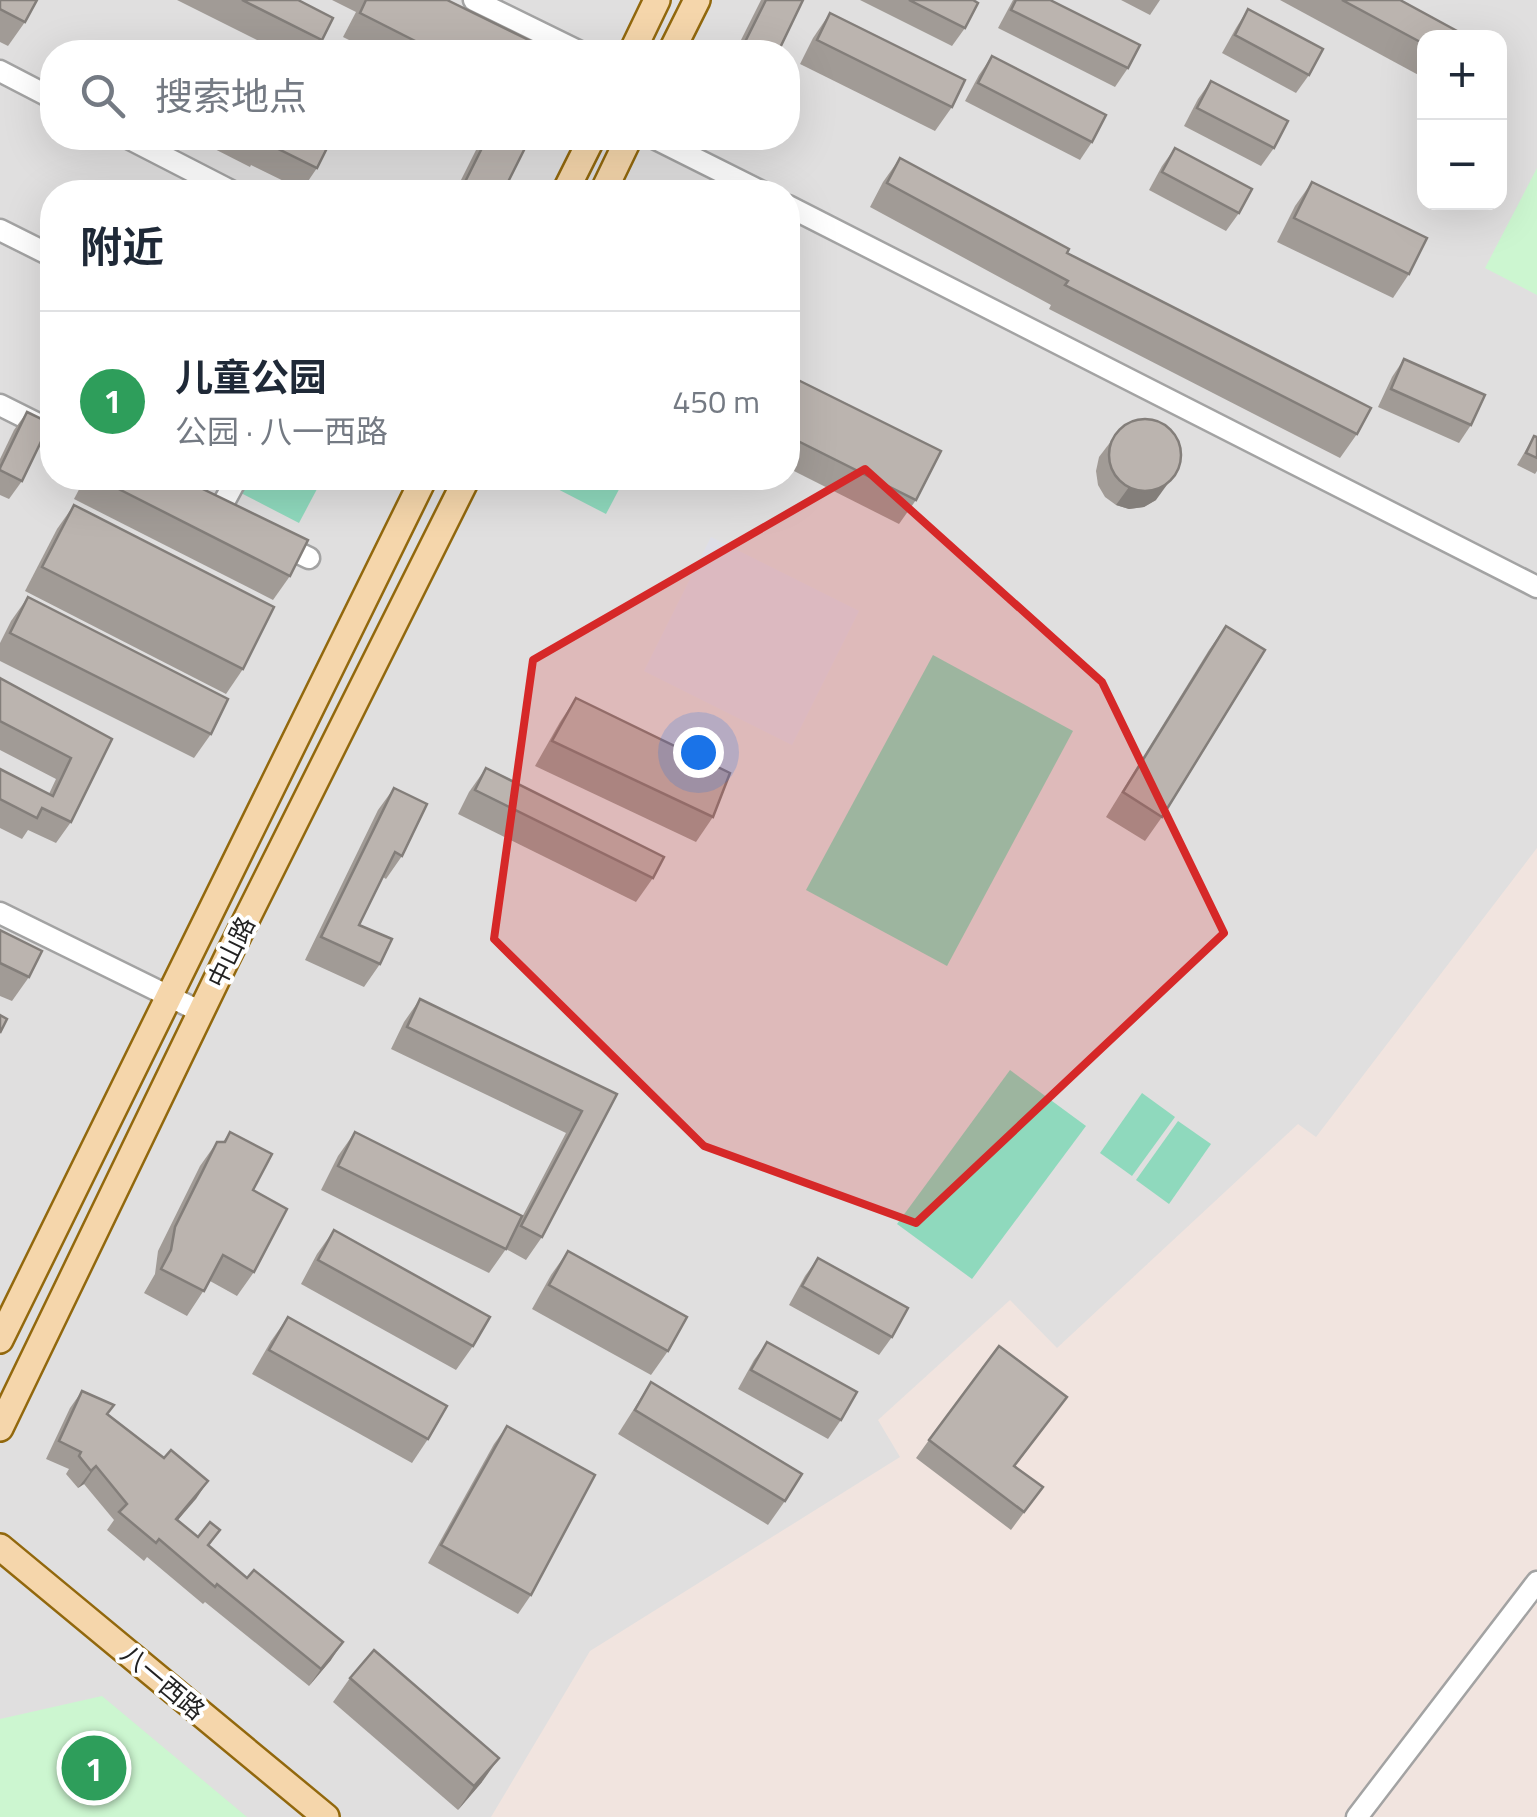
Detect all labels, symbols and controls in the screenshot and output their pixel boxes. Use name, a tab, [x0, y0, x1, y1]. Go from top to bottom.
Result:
map controls	[1417, 30, 1507, 210]
button: +	[1417, 30, 1507, 120]
search box	[40, 40, 800, 150]
text: 搜索地点	[155, 67, 307, 125]
icon: search	[75, 68, 130, 123]
button: −	[1417, 120, 1507, 210]
text: 附近	[80, 214, 164, 278]
text: 儿童公园	[175, 348, 327, 406]
text: 1	[104, 377, 121, 425]
text: 450 m	[672, 377, 760, 425]
text: 公园 · 八一西路	[175, 407, 388, 455]
your location	[673, 727, 724, 778]
street label: 中山路	[197, 910, 265, 994]
street label: 八一西路	[112, 1635, 214, 1729]
pin: 1	[62, 1730, 126, 1806]

